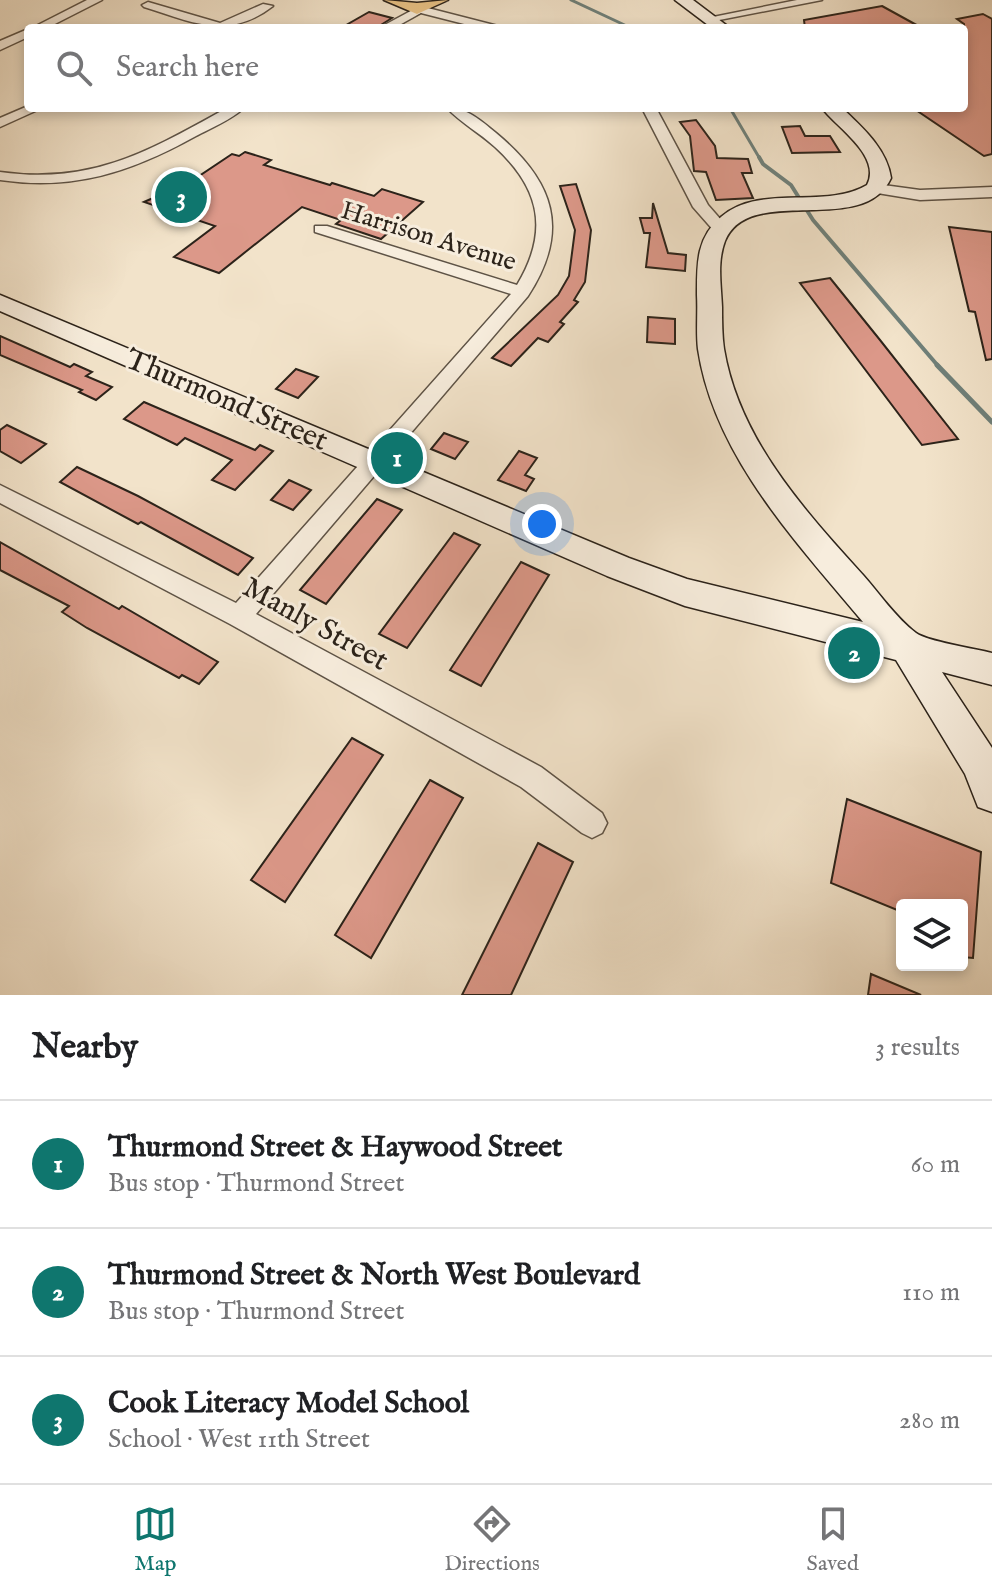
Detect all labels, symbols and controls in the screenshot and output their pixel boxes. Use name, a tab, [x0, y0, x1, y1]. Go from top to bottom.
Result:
search box	[24, 24, 968, 112]
icon: search	[52, 46, 96, 90]
text: Search here	[116, 49, 259, 87]
pin: 3	[155, 167, 207, 227]
street label: Harrison Avenue	[337, 194, 520, 279]
street label: Thurmond Street	[119, 341, 333, 461]
pin: 1	[371, 428, 423, 488]
your location	[522, 504, 562, 544]
street label: Manly Street	[235, 569, 395, 680]
pin: 2	[828, 623, 880, 683]
map controls	[896, 899, 968, 971]
button: layers	[896, 899, 968, 971]
text: Nearby	[32, 1026, 138, 1069]
text: 3 results	[875, 1031, 960, 1064]
text: Thurmond Street & Haywood Street	[108, 1129, 562, 1167]
text: 1	[53, 1148, 63, 1181]
text: 60 m	[911, 1148, 960, 1181]
text: Bus stop · Thurmond Street	[108, 1167, 404, 1200]
text: Thurmond Street & North West Boulevard	[108, 1257, 640, 1295]
text: 2	[52, 1276, 64, 1309]
text: 110 m	[902, 1276, 960, 1309]
text: Bus stop · Thurmond Street	[108, 1295, 404, 1328]
text: Cook Literacy Model School	[108, 1385, 469, 1423]
text: 3	[53, 1404, 63, 1437]
text: 280 m	[899, 1404, 960, 1437]
text: School · West 11th Street	[108, 1423, 370, 1456]
tab: Map	[133, 1502, 177, 1578]
tab: Directions	[444, 1502, 540, 1578]
tab: Saved	[807, 1502, 859, 1578]

